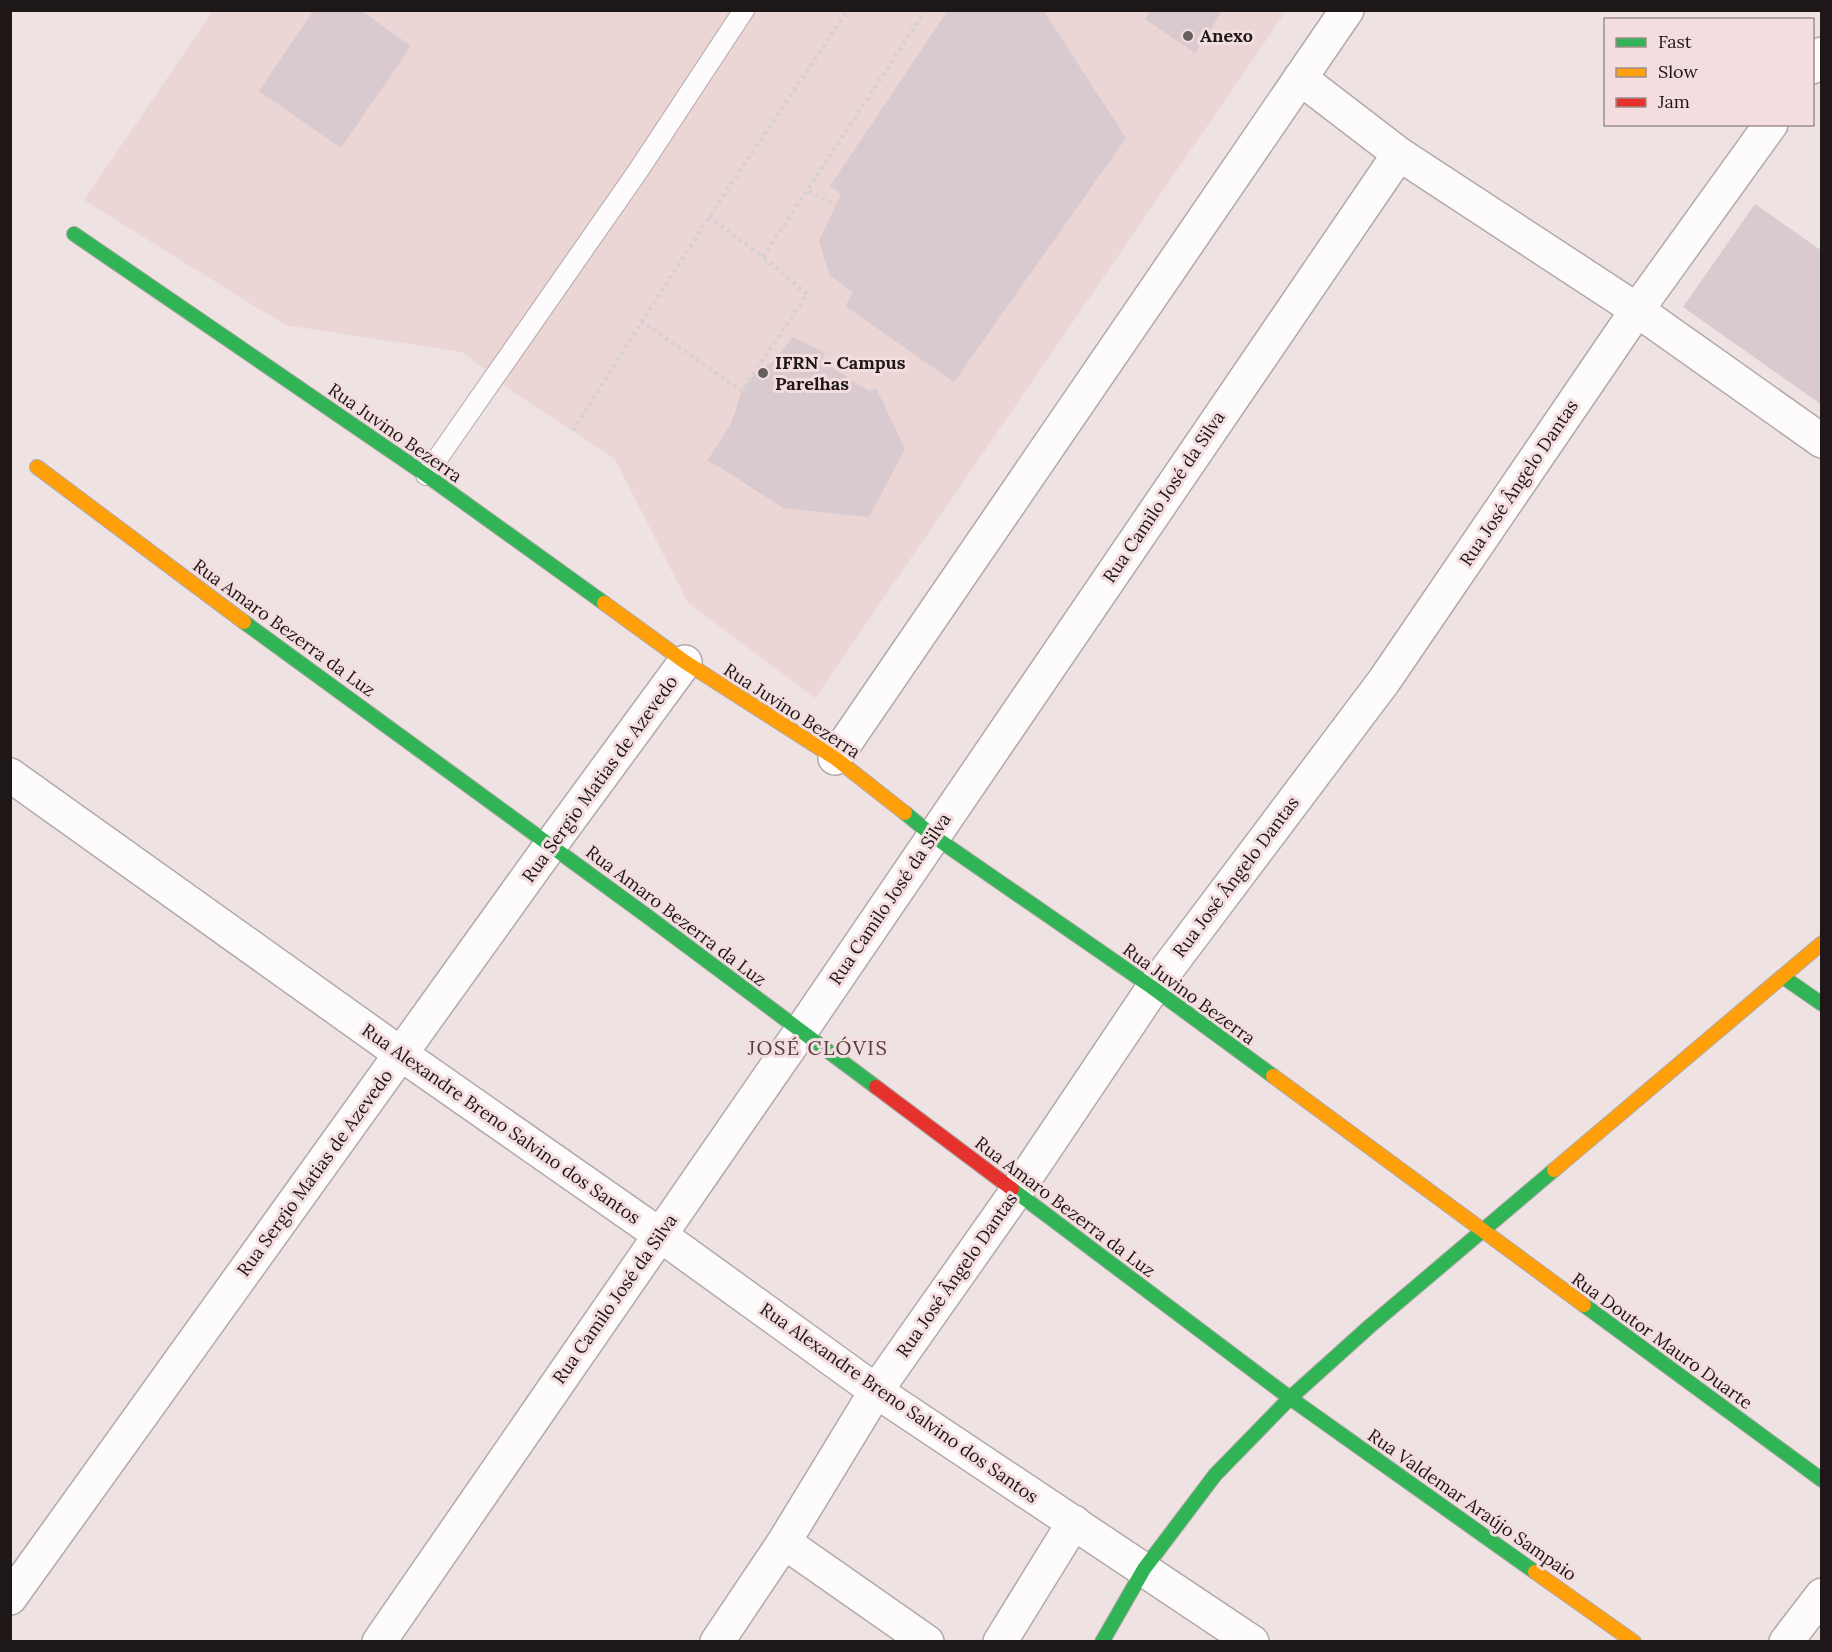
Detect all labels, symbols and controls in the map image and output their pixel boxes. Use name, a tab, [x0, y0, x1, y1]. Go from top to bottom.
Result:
legend	[1604, 18, 1814, 126]
place label: Anexo	[1200, 24, 1253, 47]
marker: Anexo	[1181, 29, 1195, 43]
text: Fast	[1658, 30, 1692, 53]
text: Slow	[1658, 60, 1698, 83]
text: Jam	[1657, 90, 1690, 113]
place label: IFRN - Campus Parelhas	[775, 351, 906, 395]
marker: IFRN - Campus Parelhas	[756, 366, 770, 380]
street label: Rua Juvino Bezerra	[324, 378, 467, 487]
street label: Rua José Ângelo Dantas	[1454, 395, 1583, 570]
street label: Rua Camilo José da Silva	[1098, 406, 1230, 587]
street label: Rua Amaro Bezerra da Luz	[189, 554, 380, 702]
street label: Rua Juvino Bezerra	[720, 658, 865, 763]
street label: Rua Sergio Matias de Azevedo	[517, 671, 682, 887]
street label: Rua José Ângelo Dantas	[1167, 792, 1304, 962]
street label: Rua Camilo José da Silva	[824, 808, 956, 989]
street label: Rua Amaro Bezerra da Luz	[582, 840, 771, 991]
street label: Rua Juvino Bezerra	[1118, 938, 1260, 1049]
street label: Rua Alexandre Breno Salvino dos Santos	[358, 1018, 645, 1229]
district label: JOSÉ CLÓVIS	[747, 1035, 888, 1060]
street label: Rua Sergio Matias de Azevedo	[232, 1065, 397, 1281]
street label: Rua Amaro Bezerra da Luz	[971, 1131, 1160, 1282]
street label: Rua José Ângelo Dantas	[891, 1188, 1022, 1362]
street label: Rua Camilo José da Silva	[547, 1209, 682, 1388]
street label: Rua Doutor Mauro Duarte	[1567, 1267, 1758, 1414]
street label: Rua Alexandre Breno Salvino dos Santos	[756, 1297, 1043, 1508]
street label: Rua Valdemar Araújo Sampaio	[1363, 1423, 1581, 1586]

